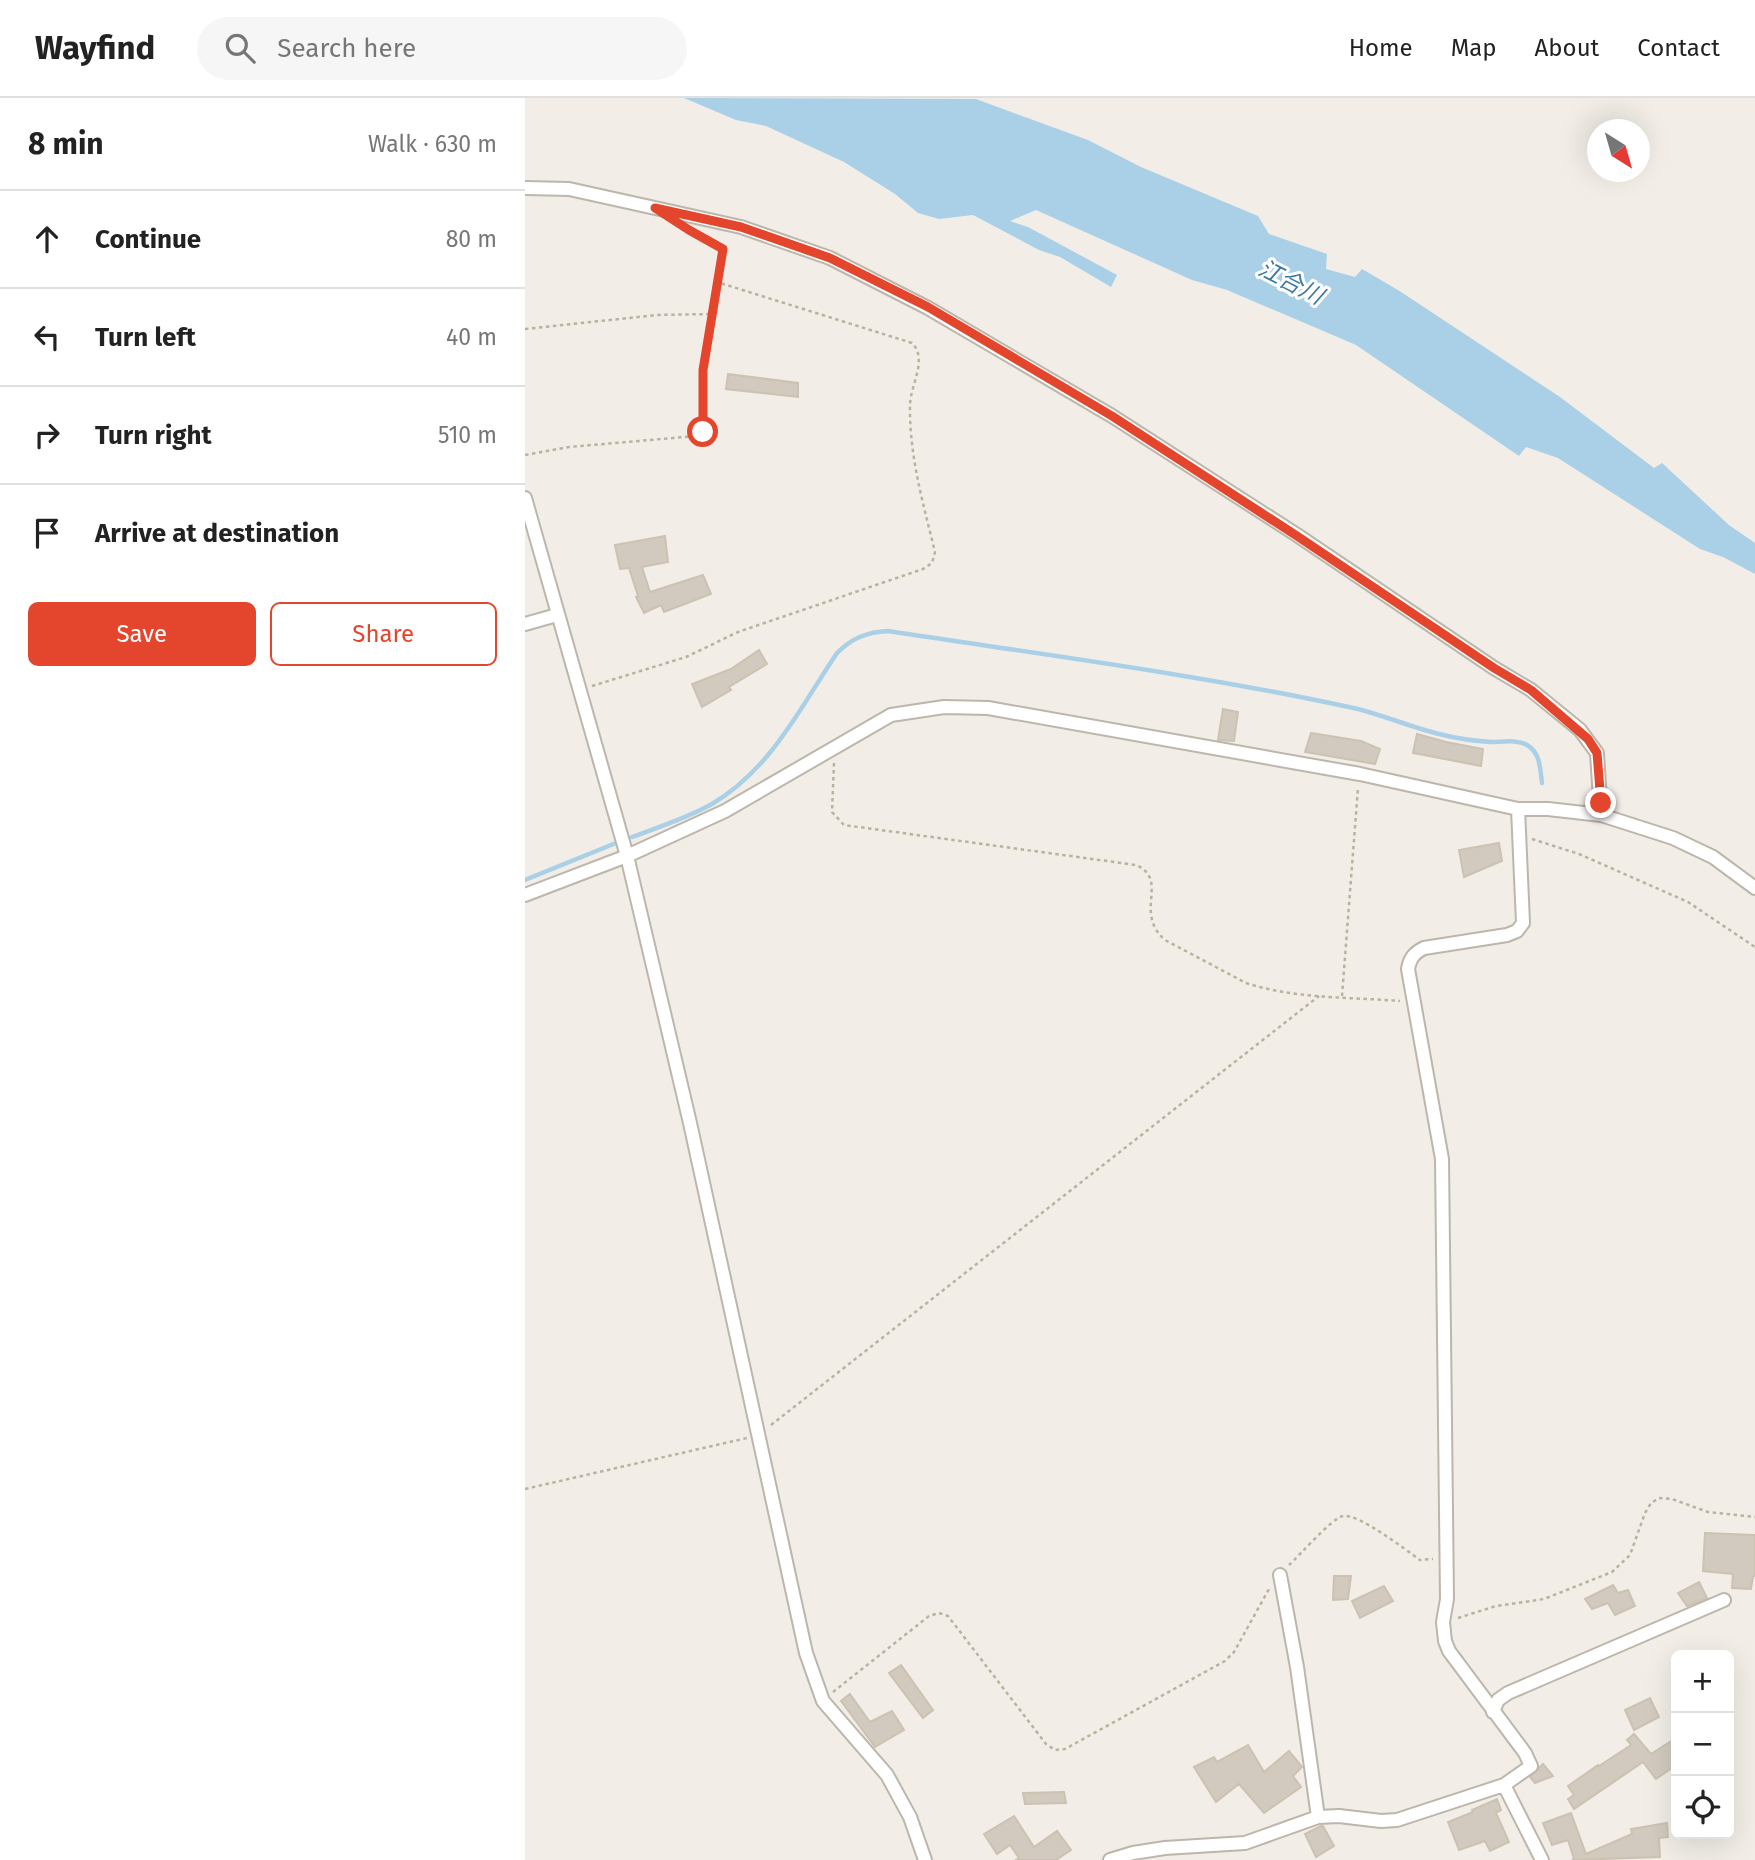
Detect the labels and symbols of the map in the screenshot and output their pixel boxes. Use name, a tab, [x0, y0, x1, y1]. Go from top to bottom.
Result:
north arrow	[1587, 119, 1650, 182]
water label: 江合川	[1254, 254, 1331, 311]
route start	[687, 416, 718, 447]
route end	[1585, 787, 1616, 818]

